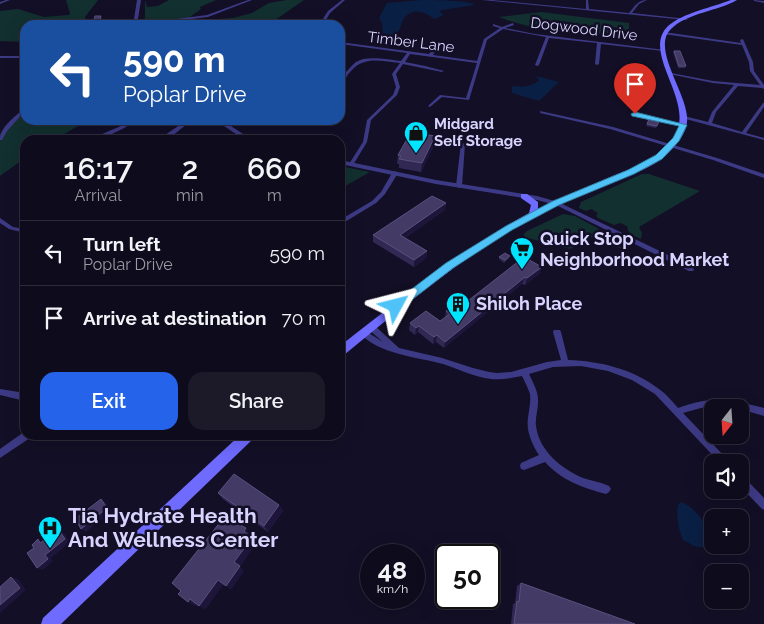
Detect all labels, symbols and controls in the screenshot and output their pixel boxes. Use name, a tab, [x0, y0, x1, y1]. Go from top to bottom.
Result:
street label: Dogwood Drive	[529, 14, 639, 45]
street label: Timber Lane	[366, 28, 456, 56]
text: 590 m	[123, 39, 225, 80]
icon: left	[40, 40, 105, 105]
pin	[614, 63, 656, 114]
icon: arrive	[621, 70, 649, 98]
text: Poplar Drive	[123, 81, 246, 107]
place label: Midgard Self Storage	[434, 115, 522, 150]
shop icon: Midgard Self Storage	[403, 120, 429, 154]
text: 16:17	[63, 151, 133, 186]
text: 2	[182, 151, 198, 186]
text: 660	[247, 151, 302, 186]
text: Arrival	[75, 186, 122, 205]
text: min	[176, 186, 204, 205]
text: m	[267, 186, 282, 205]
place label: Quick Stop Neighborhood Market	[540, 228, 729, 270]
text: Turn left	[83, 233, 160, 255]
supermarket icon: Quick Stop Neighborhood Market	[509, 236, 535, 270]
icon: left	[40, 239, 68, 267]
text: 590 m	[270, 242, 325, 264]
text: Poplar Drive	[83, 255, 173, 274]
position arrow	[369, 279, 421, 331]
building icon: Shiloh Place	[445, 291, 471, 325]
place label: Shiloh Place	[476, 293, 583, 314]
icon: arrive	[40, 304, 68, 332]
text: Arrive at destination	[83, 307, 267, 329]
text: 70 m	[282, 307, 326, 329]
button: Exit	[40, 372, 178, 430]
button: Share	[188, 372, 325, 430]
north arrow	[704, 399, 749, 444]
map controls	[704, 399, 749, 609]
button: sound	[704, 454, 749, 499]
place label: Tia Hydrate Health And Wellness Center	[68, 503, 278, 552]
button: +	[704, 509, 749, 554]
hospital icon: Tia Hydrate Health And Wellness Center	[37, 515, 63, 549]
speed limit sign: 50	[435, 544, 500, 609]
text: 48	[378, 555, 407, 585]
button: −	[704, 564, 749, 609]
text: km/h	[377, 582, 408, 596]

